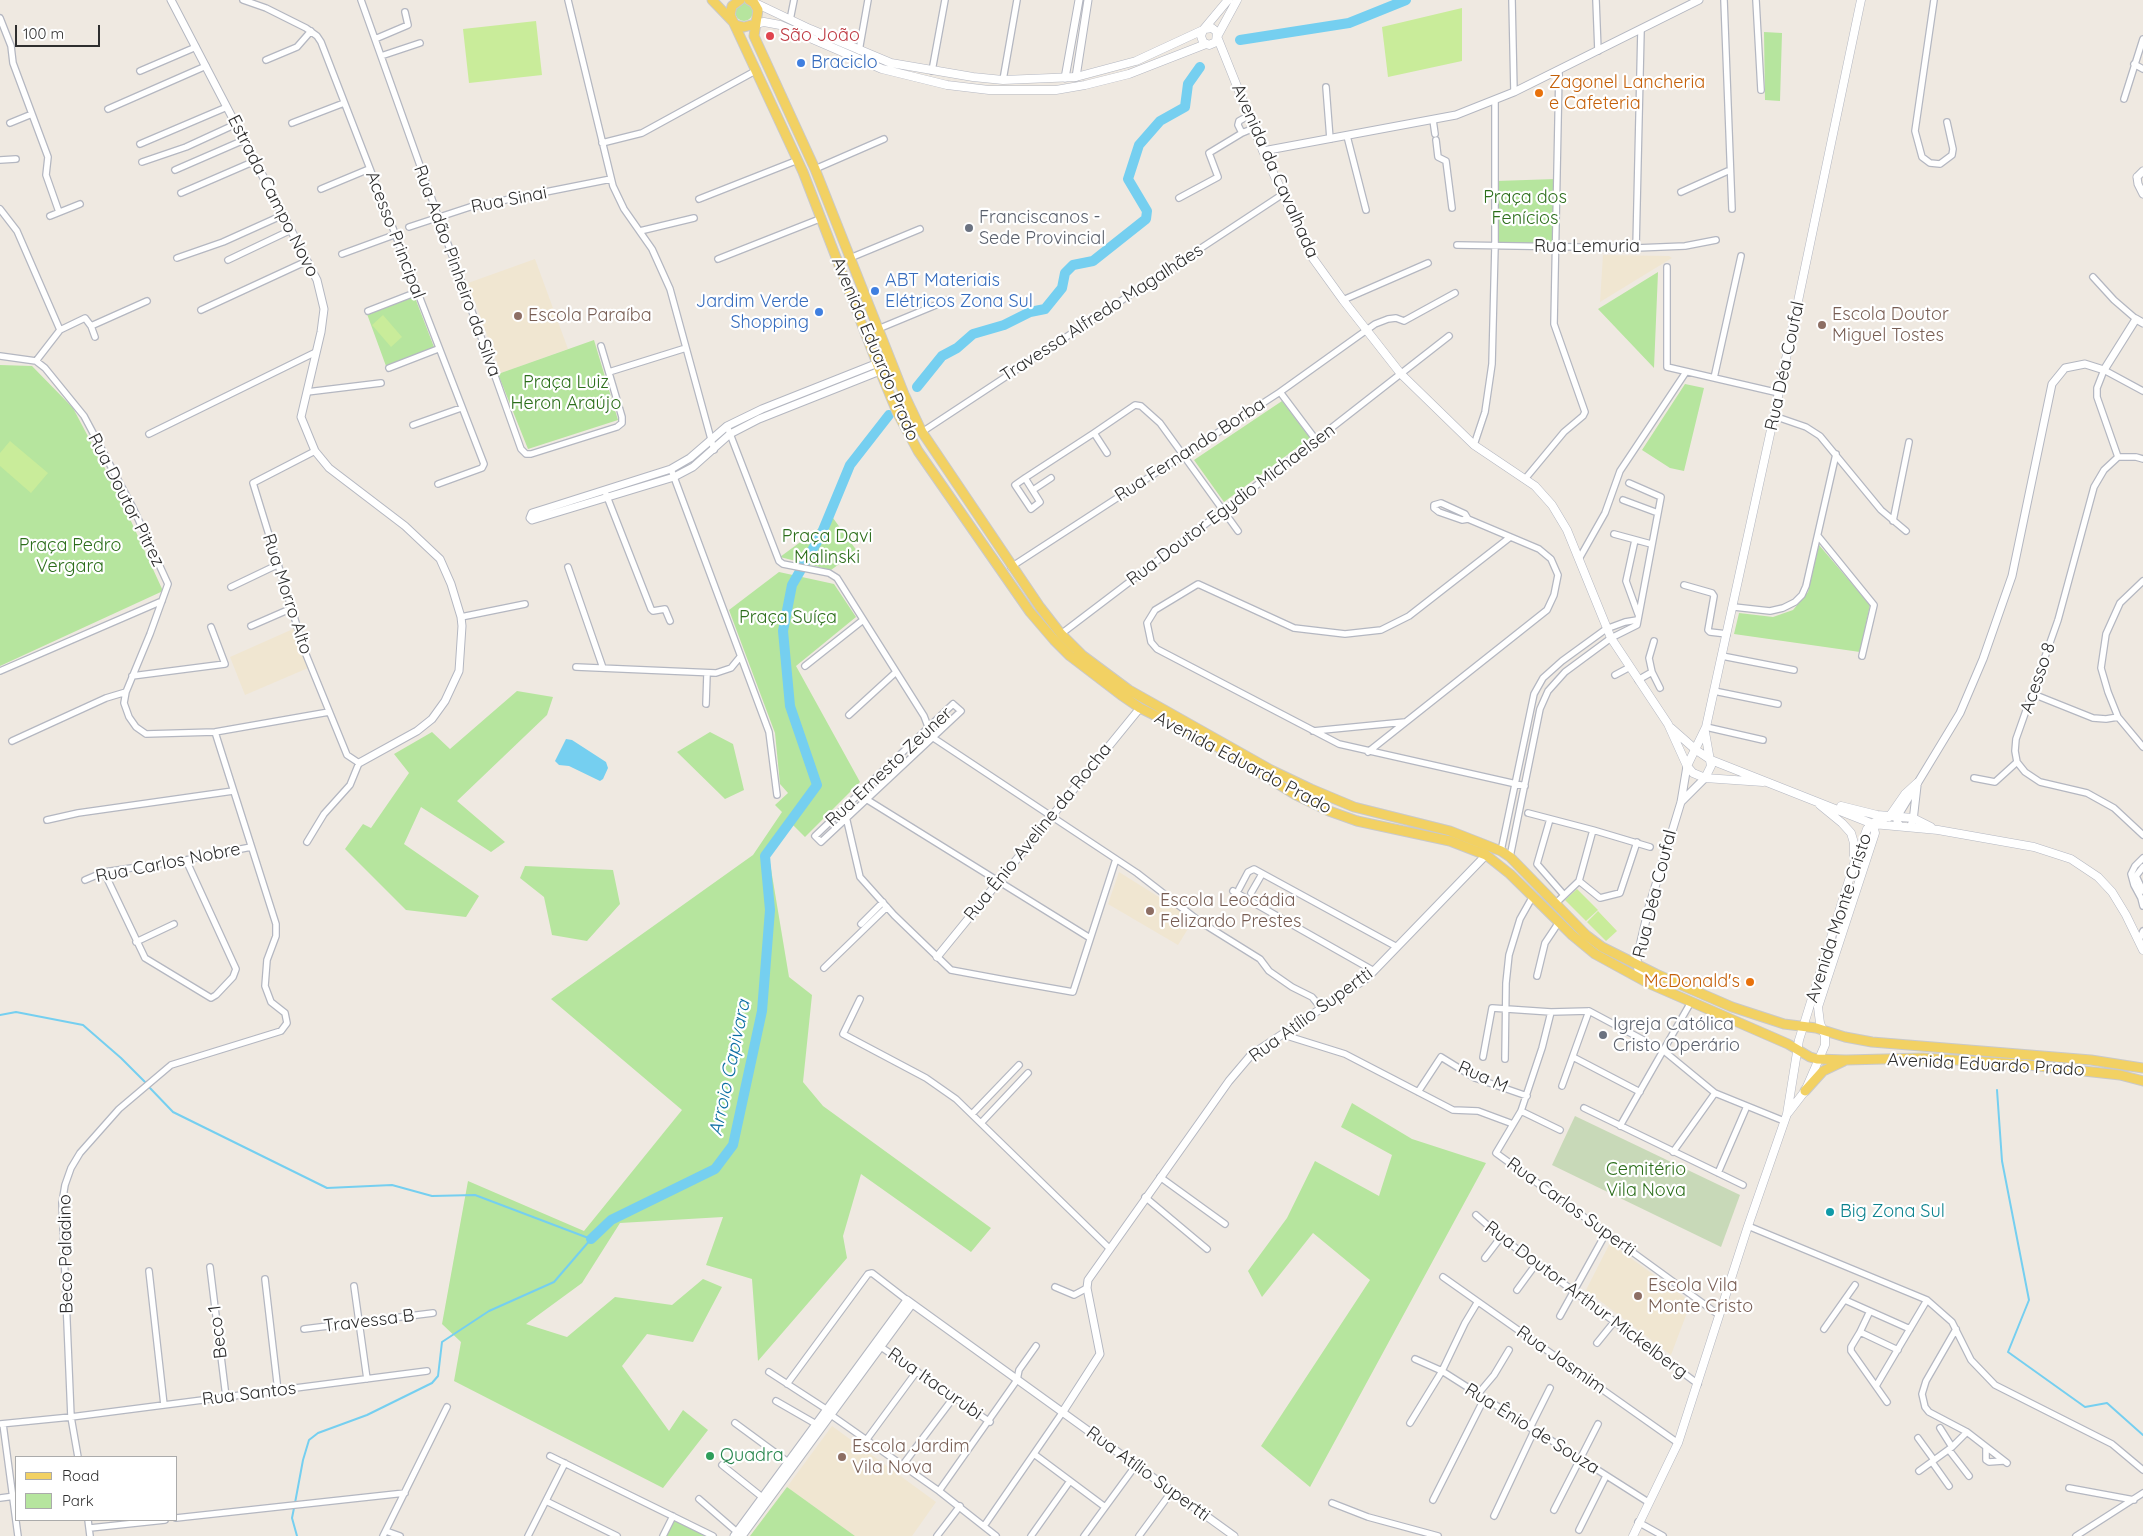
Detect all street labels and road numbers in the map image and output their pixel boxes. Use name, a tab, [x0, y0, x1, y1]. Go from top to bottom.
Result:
street label: Avenida da Cavalhada	[1227, 81, 1323, 261]
street label: Estrada Campo Novo	[223, 111, 323, 281]
street label: Rua Adão Pinheiro da Silva	[409, 162, 505, 380]
street label: Acesso Principal	[361, 168, 429, 302]
street label: Rua Sinai	[469, 182, 549, 218]
street label: Rua Lemuria	[1534, 236, 1640, 258]
street label: Travessa Alfredo Magalhães	[997, 239, 1207, 387]
street label: Avenida Eduardo Prado	[826, 254, 924, 444]
street label: Rua Déa Coufal	[1761, 299, 1809, 433]
street label: Rua Fernando Borba	[1111, 393, 1269, 507]
street label: Rua Doutor Egydio Michaelsen	[1123, 420, 1339, 590]
street label: Rua Doutor Pitrez	[83, 430, 169, 570]
street label: Rua Morro Alto	[257, 531, 317, 657]
street label: Acesso 8	[2016, 640, 2060, 716]
street label: Rua Ernesto Zeuner	[821, 703, 957, 831]
street label: Avenida Eduardo Prado	[1151, 707, 1335, 819]
street label: Rua Ênio Aveline da Rocha	[960, 739, 1116, 925]
street label: Rua Déa Coufal	[1629, 828, 1681, 960]
street label: Avenida Monte Cristo	[1801, 831, 1877, 1005]
street label: Rua Carlos Nobre	[94, 838, 242, 888]
street label: Rua Atílio Supertti	[1245, 963, 1377, 1067]
street label: Avenida Eduardo Prado	[1887, 1049, 2085, 1081]
street label: Rua M	[1454, 1056, 1512, 1098]
street label: Rua Carlos Superti	[1502, 1153, 1640, 1261]
street label: Beco Paladino	[54, 1194, 78, 1314]
street label: Rua Doutor Arthur Mickelberg	[1480, 1217, 1692, 1383]
street label: Beco 1	[204, 1304, 232, 1360]
street label: Travessa B	[322, 1305, 416, 1337]
street label: Rua Jasmim	[1512, 1321, 1610, 1399]
street label: Rua Itacurubi	[883, 1343, 987, 1425]
street label: Rua Santos	[201, 1378, 297, 1410]
street label: Rua Ênio de Souza	[1461, 1379, 1603, 1479]
street label: Rua Atílio Supertti	[1082, 1422, 1214, 1526]

